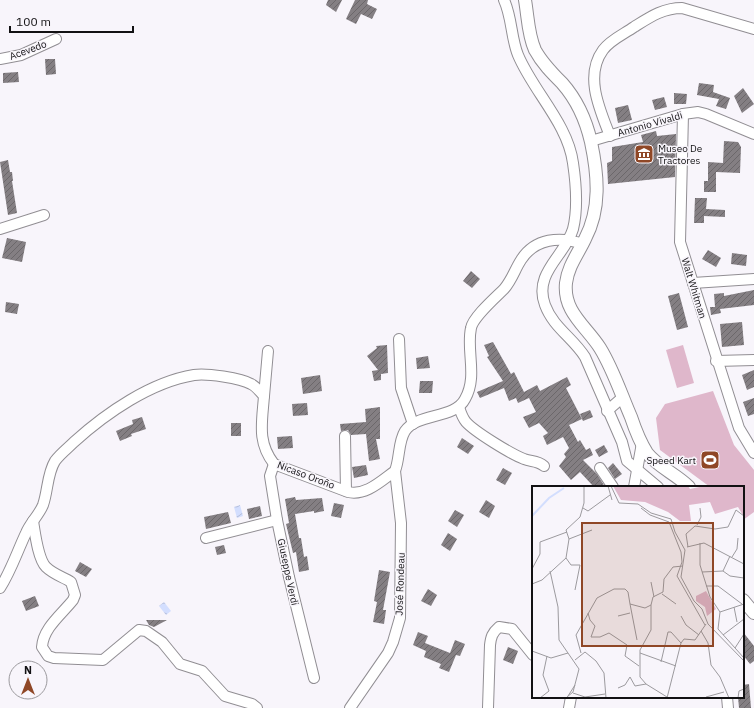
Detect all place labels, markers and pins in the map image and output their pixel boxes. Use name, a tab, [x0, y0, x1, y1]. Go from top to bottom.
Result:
place label: Museo De Tractores	[658, 142, 703, 167]
museum icon: Museo De Tractores	[633, 143, 655, 165]
sports icon: Speed Kart	[699, 449, 721, 471]
place label: Speed Kart	[647, 454, 696, 467]

